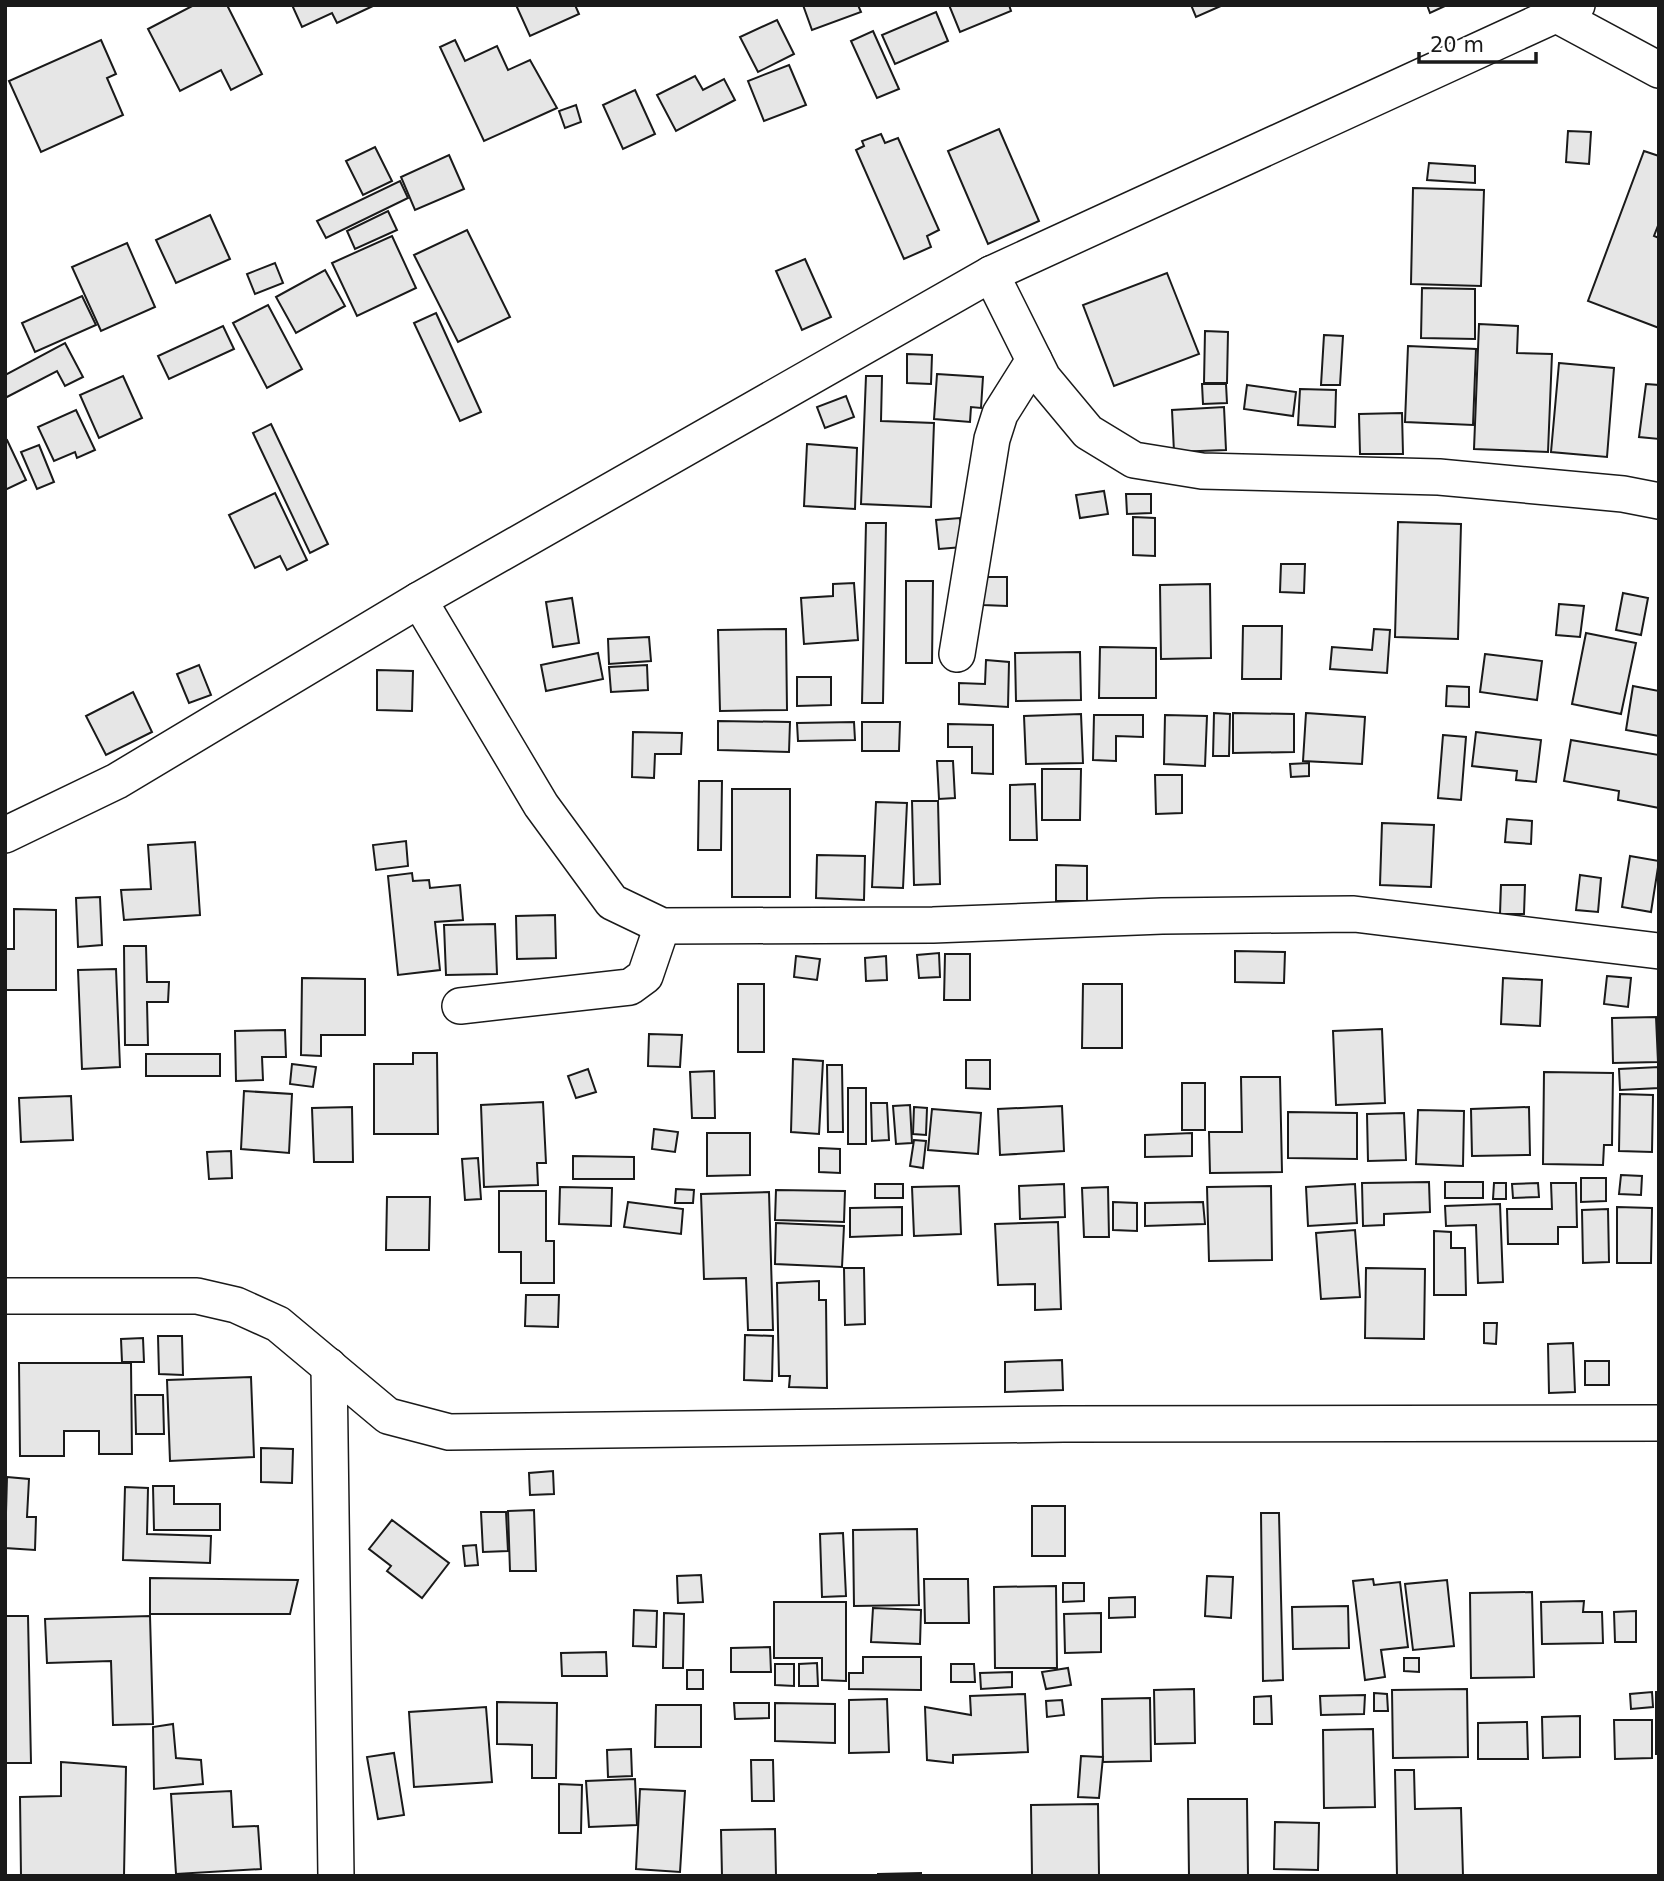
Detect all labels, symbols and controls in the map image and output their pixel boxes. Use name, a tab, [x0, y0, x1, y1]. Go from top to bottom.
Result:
scale bar	[1419, 21, 1536, 65]
text: 20 m	[1430, 33, 1484, 57]

